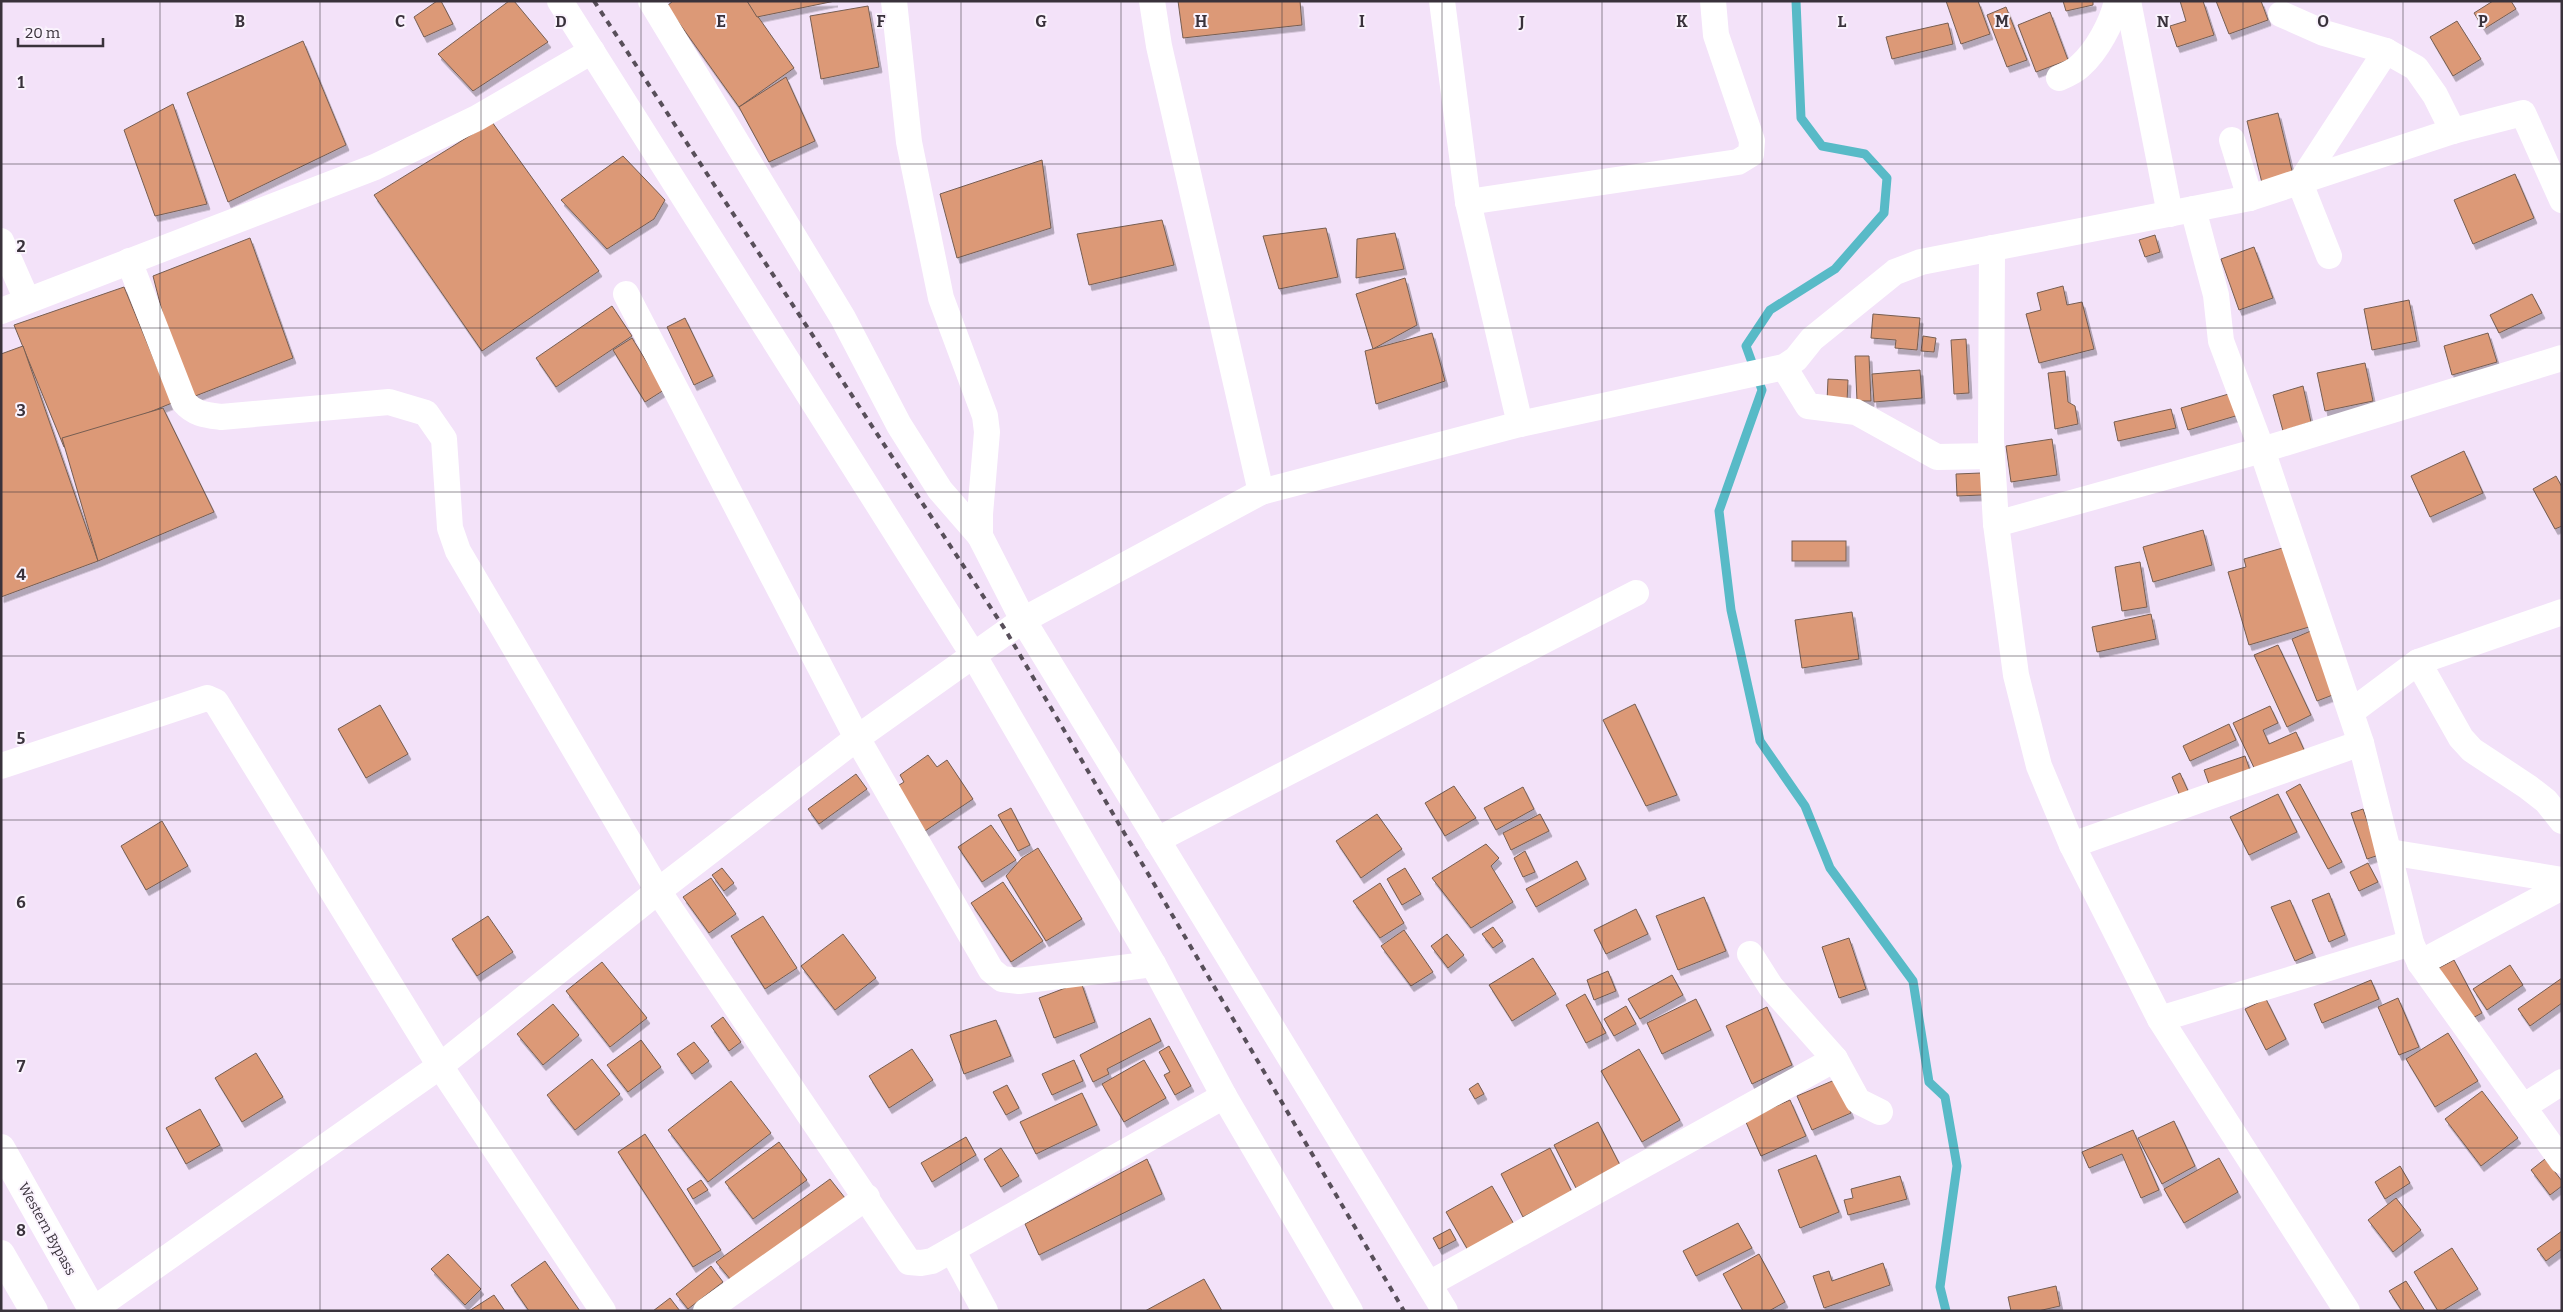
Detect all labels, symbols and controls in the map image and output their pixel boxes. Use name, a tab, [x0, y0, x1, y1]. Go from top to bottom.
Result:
text: B	[235, 12, 245, 31]
text: C	[395, 12, 405, 31]
text: D	[555, 12, 567, 31]
text: E	[716, 12, 726, 31]
text: F	[877, 12, 886, 31]
text: G	[1035, 12, 1047, 31]
text: H	[1195, 12, 1208, 31]
text: I	[1359, 12, 1365, 31]
text: J	[1518, 12, 1525, 31]
text: K	[1676, 12, 1688, 31]
text: L	[1838, 12, 1847, 31]
text: M	[1995, 12, 2009, 31]
text: N	[2157, 12, 2169, 31]
text: O	[2317, 12, 2329, 31]
text: P	[2478, 12, 2488, 31]
scale bar	[18, 15, 102, 47]
text: 20 m	[25, 24, 61, 42]
text: 1	[18, 73, 25, 92]
text: 2	[16, 237, 26, 256]
text: 3	[16, 401, 26, 420]
text: 4	[16, 565, 26, 584]
text: 5	[17, 729, 26, 748]
text: 6	[16, 893, 26, 912]
text: 7	[17, 1057, 26, 1076]
street label: Western Bypass	[15, 1180, 79, 1278]
text: 8	[16, 1221, 26, 1240]

